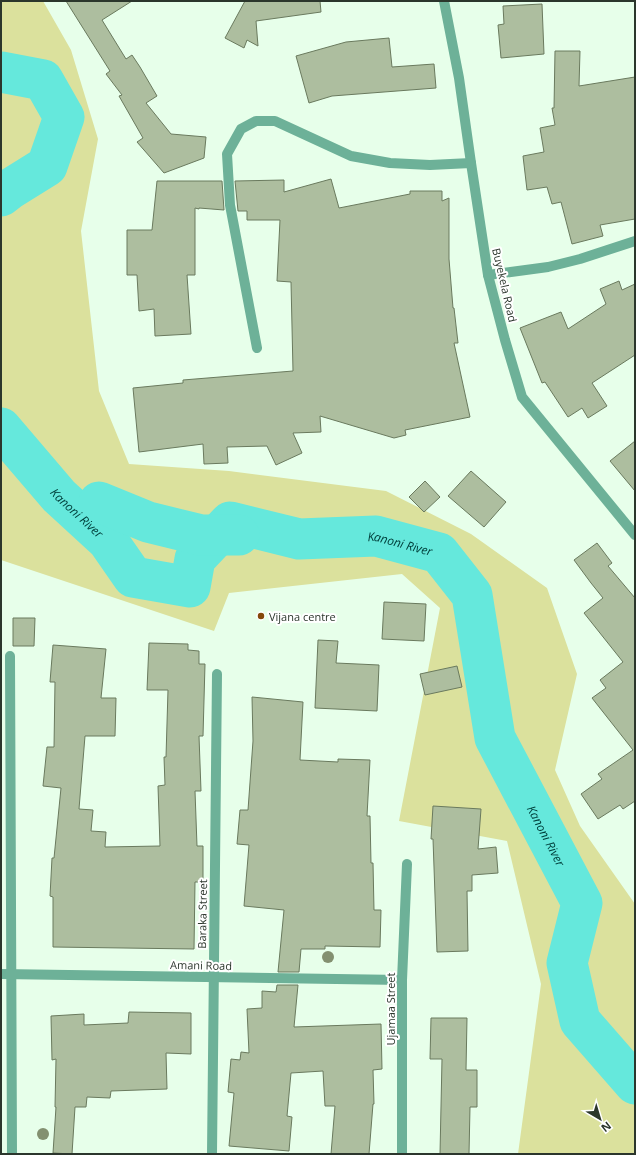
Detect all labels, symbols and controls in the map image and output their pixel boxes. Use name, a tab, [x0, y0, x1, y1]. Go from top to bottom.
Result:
street label: Buyekela Road	[489, 247, 521, 323]
water label: Kanoni River	[47, 484, 108, 542]
water label: Kanoni River	[367, 527, 436, 560]
place label: Vijana centre	[269, 609, 336, 624]
marker: Vijana centre	[256, 611, 266, 621]
water label: Kanoni River	[523, 802, 570, 870]
street label: Baraka Street	[194, 879, 210, 949]
street label: Amani Road	[170, 957, 232, 973]
street label: Ujamaa Street	[383, 972, 398, 1045]
north arrow	[580, 1099, 620, 1139]
text: N	[598, 1119, 615, 1136]

